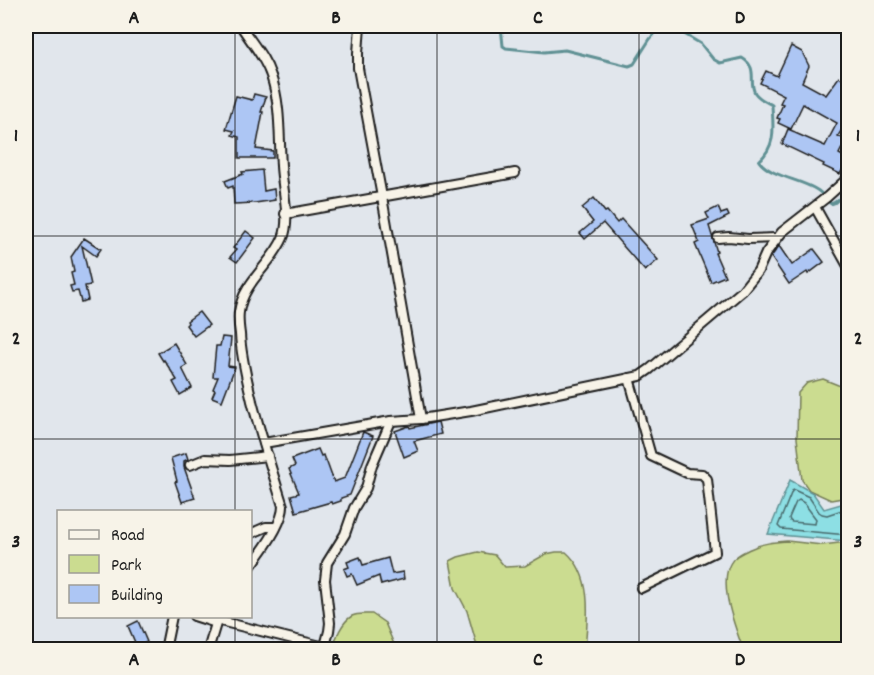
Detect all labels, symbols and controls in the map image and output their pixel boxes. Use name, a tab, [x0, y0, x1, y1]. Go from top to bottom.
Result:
text: A	[129, 5, 140, 33]
text: B	[331, 5, 341, 33]
text: C	[533, 5, 543, 33]
text: D	[735, 5, 746, 33]
text: 1	[14, 123, 18, 151]
text: 1	[856, 123, 860, 151]
text: 2	[12, 326, 20, 354]
text: 2	[854, 326, 862, 354]
legend	[57, 510, 252, 618]
text: Road	[111, 524, 145, 549]
text: 3	[12, 529, 20, 557]
text: 3	[854, 529, 862, 557]
text: Park	[111, 554, 142, 579]
text: Building	[111, 584, 163, 609]
text: A	[129, 647, 140, 675]
text: B	[331, 647, 341, 675]
text: C	[533, 647, 543, 675]
text: D	[735, 647, 746, 675]

